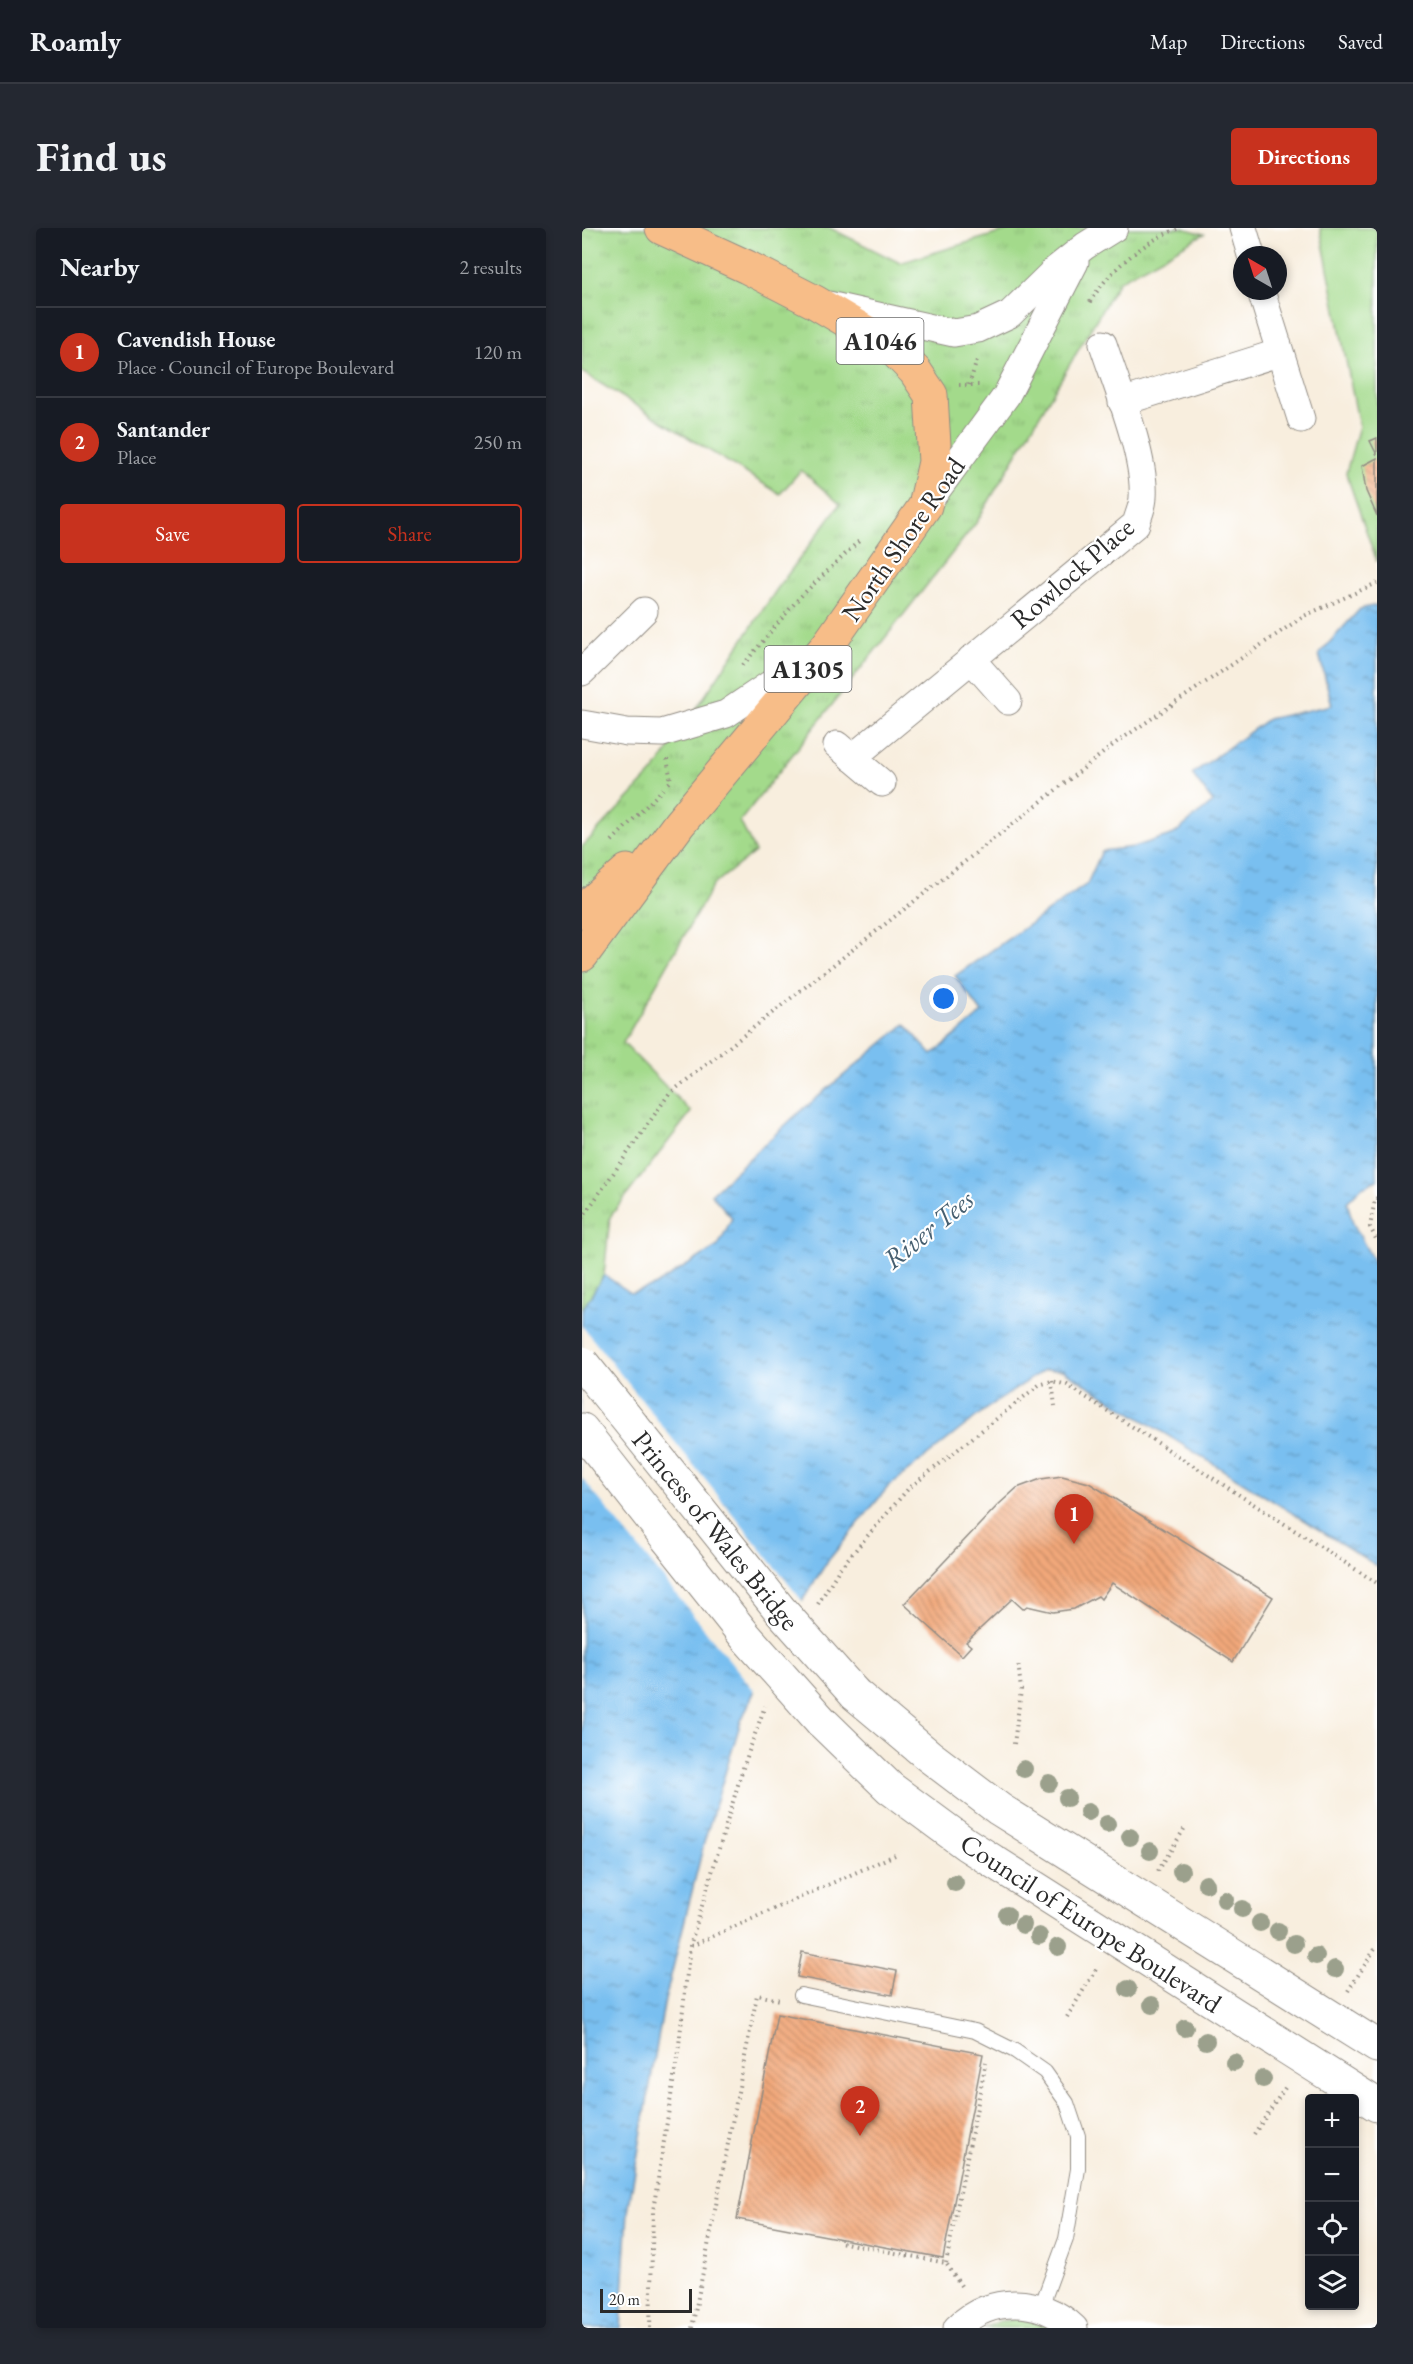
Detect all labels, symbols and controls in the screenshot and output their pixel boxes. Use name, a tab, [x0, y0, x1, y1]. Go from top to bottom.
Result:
text: Roamly	[30, 23, 121, 59]
text: Map	[1150, 28, 1187, 55]
text: Directions	[1220, 28, 1305, 55]
text: Saved	[1338, 28, 1383, 55]
button: Directions	[1231, 128, 1377, 185]
text: Find us	[36, 129, 167, 184]
north arrow	[1233, 246, 1287, 300]
text: Nearby	[60, 250, 140, 284]
text: 2 results	[459, 254, 522, 280]
road number: A1046	[836, 318, 924, 364]
text: Cavendish House	[117, 325, 275, 354]
text: 1	[74, 339, 85, 365]
text: 120 m	[474, 339, 522, 365]
text: Place · Council of Europe Boulevard	[117, 354, 394, 380]
text: Santander	[117, 415, 210, 444]
text: 2	[74, 429, 85, 455]
text: 250 m	[474, 429, 522, 455]
text: Place	[117, 444, 156, 470]
street label: North Shore Road	[833, 450, 973, 628]
button: Save	[60, 504, 285, 563]
button: Share	[297, 504, 522, 563]
street label: Rowlock Place	[1003, 510, 1141, 636]
road number: A1305	[764, 646, 852, 692]
your location	[929, 984, 958, 1013]
water label: River Tees	[875, 1181, 981, 1277]
street label: Princess of Wales Bridge	[625, 1423, 807, 1637]
pin: 1	[1054, 1494, 1094, 1544]
street label: Council of Europe Boulevard	[954, 1825, 1229, 2021]
pin: 2	[840, 2086, 880, 2136]
map controls	[1305, 2094, 1359, 2310]
button: +	[1305, 2094, 1359, 2148]
button: −	[1305, 2148, 1359, 2202]
button: locate	[1305, 2202, 1359, 2256]
button: layers	[1305, 2256, 1359, 2310]
scale bar	[600, 2286, 692, 2314]
text: 20 m	[609, 2289, 640, 2310]

